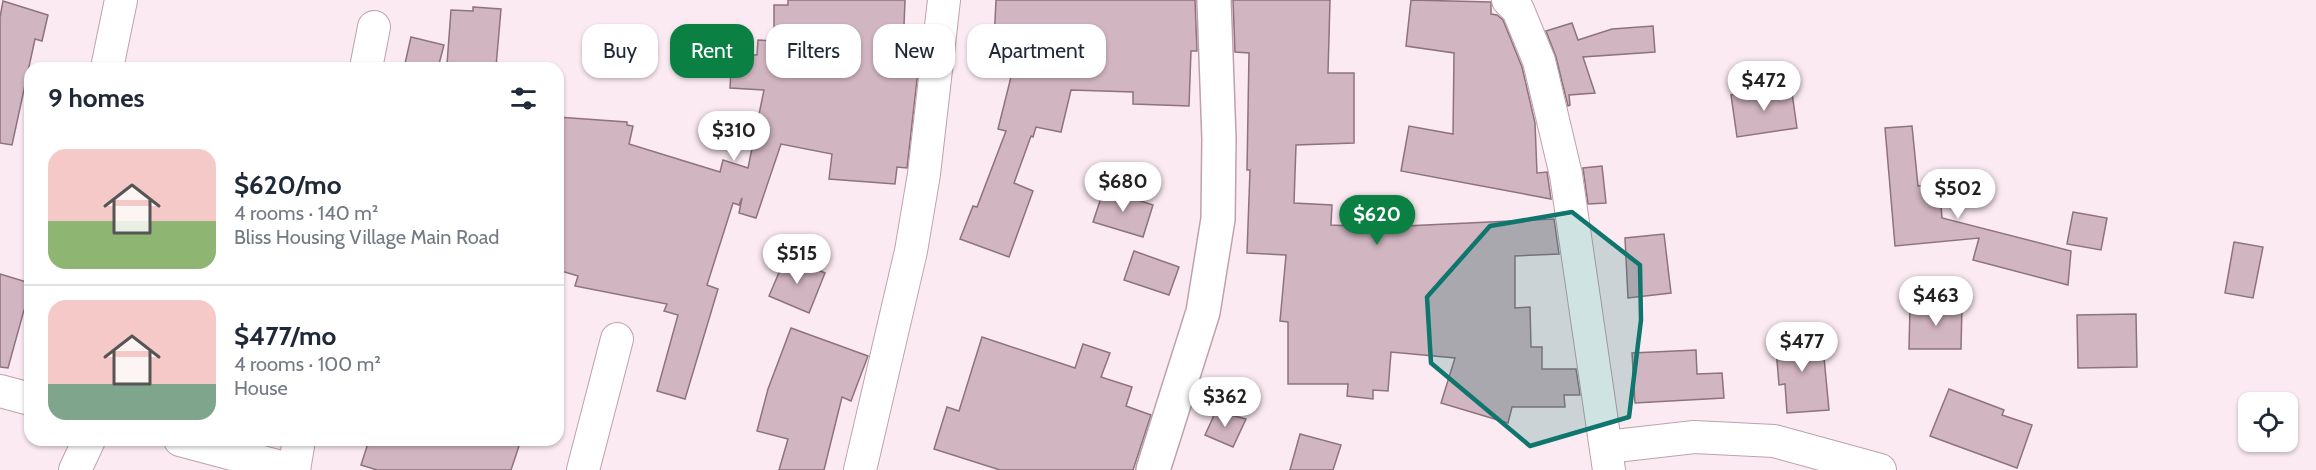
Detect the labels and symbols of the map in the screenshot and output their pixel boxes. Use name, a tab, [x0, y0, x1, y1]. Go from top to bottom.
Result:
pin: $472	[1728, 61, 1800, 112]
pin: $310	[698, 111, 770, 162]
pin: $680	[1087, 162, 1159, 213]
pin: $502	[1922, 169, 1994, 220]
pin: $620	[1341, 195, 1413, 246]
pin: $515	[761, 234, 833, 285]
pin: $463	[1900, 276, 1972, 327]
pin: $477	[1766, 322, 1838, 373]
pin: $362	[1189, 377, 1261, 428]

